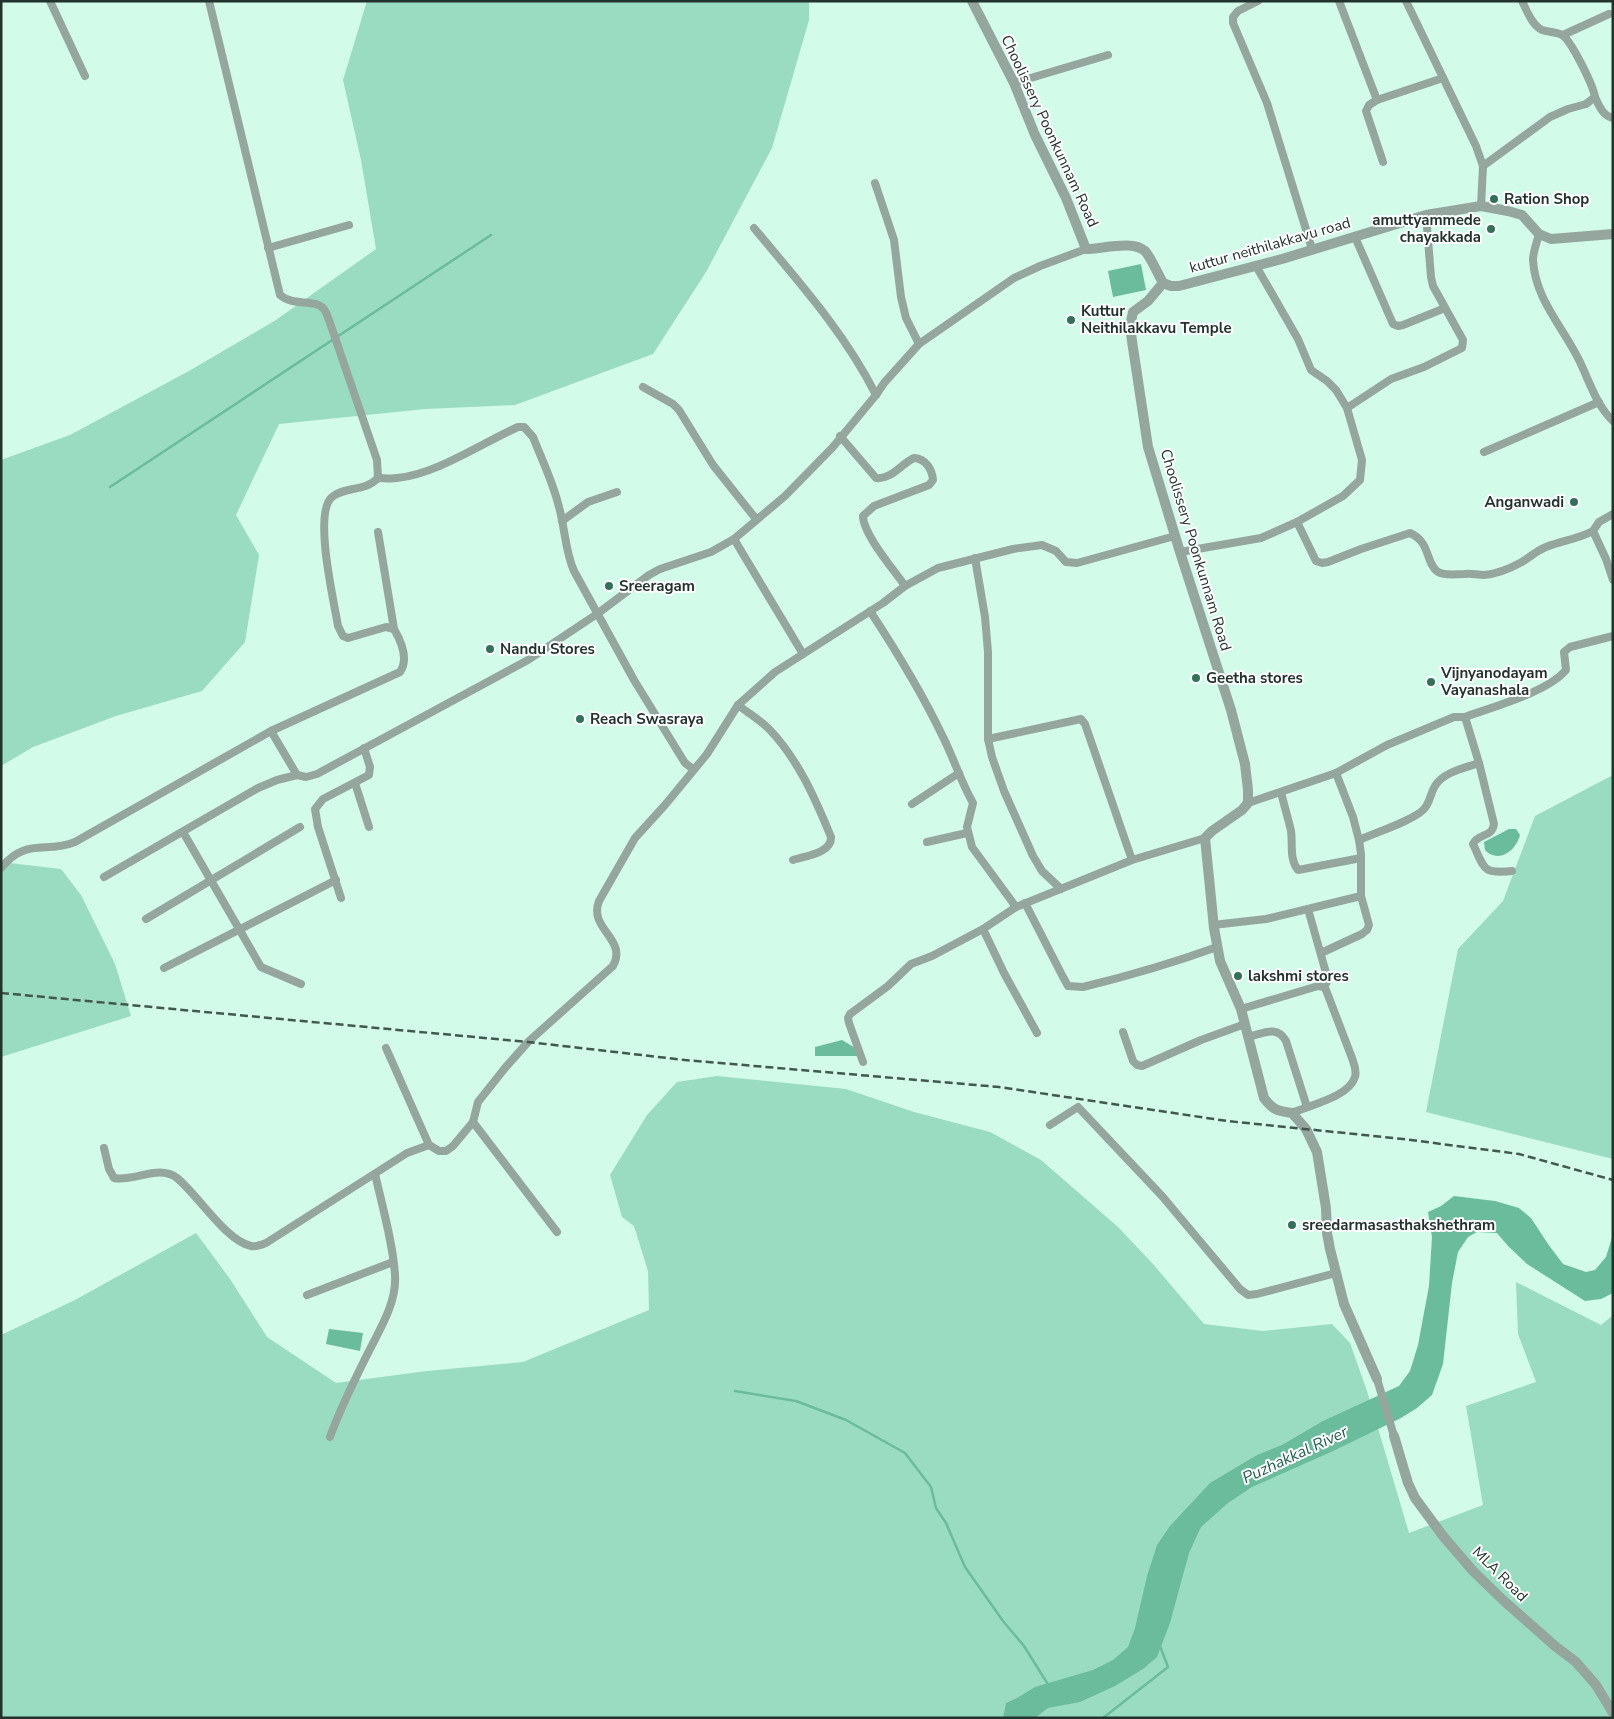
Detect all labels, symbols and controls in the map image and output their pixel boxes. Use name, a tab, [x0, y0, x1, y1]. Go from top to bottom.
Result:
street label: Choolissery Poonkunnam Road	[997, 32, 1103, 230]
place label: Ration Shop	[1504, 189, 1589, 209]
marker: Ration Shop	[1488, 193, 1500, 205]
place label: amuttyammede chayakkada	[1372, 210, 1481, 247]
street label: kuttur neithilakkavu road	[1187, 212, 1353, 278]
marker: amuttyammede chayakkada	[1485, 223, 1497, 235]
place label: Kuttur Neithilakkavu Temple	[1081, 301, 1232, 338]
marker: Kuttur Neithilakkavu Temple	[1065, 314, 1077, 326]
street label: Choolissery Poonkunnam Road	[1156, 447, 1236, 653]
place label: Anganwadi	[1484, 492, 1564, 512]
marker: Anganwadi	[1568, 496, 1580, 508]
place label: Sreeragam	[619, 576, 695, 596]
marker: Sreeragam	[603, 580, 615, 592]
place label: Nandu Stores	[500, 639, 595, 659]
marker: Nandu Stores	[484, 643, 496, 655]
place label: Vijnyanodayam Vayanashala	[1440, 663, 1548, 700]
place label: Geetha stores	[1206, 668, 1303, 688]
marker: Geetha stores	[1190, 672, 1202, 684]
marker: Vijnyanodayam Vayanashala	[1425, 676, 1437, 688]
place label: Reach Swasraya	[590, 709, 704, 729]
marker: Reach Swasraya	[574, 713, 586, 725]
place label: lakshmi stores	[1248, 966, 1349, 986]
marker: lakshmi stores	[1232, 970, 1244, 982]
place label: sreedarmasasthakshethram	[1302, 1215, 1495, 1235]
marker: sreedarmasasthakshethram	[1286, 1219, 1298, 1231]
water label: Puzhakkal River	[1239, 1420, 1352, 1489]
street label: MLA Road	[1468, 1542, 1532, 1606]

